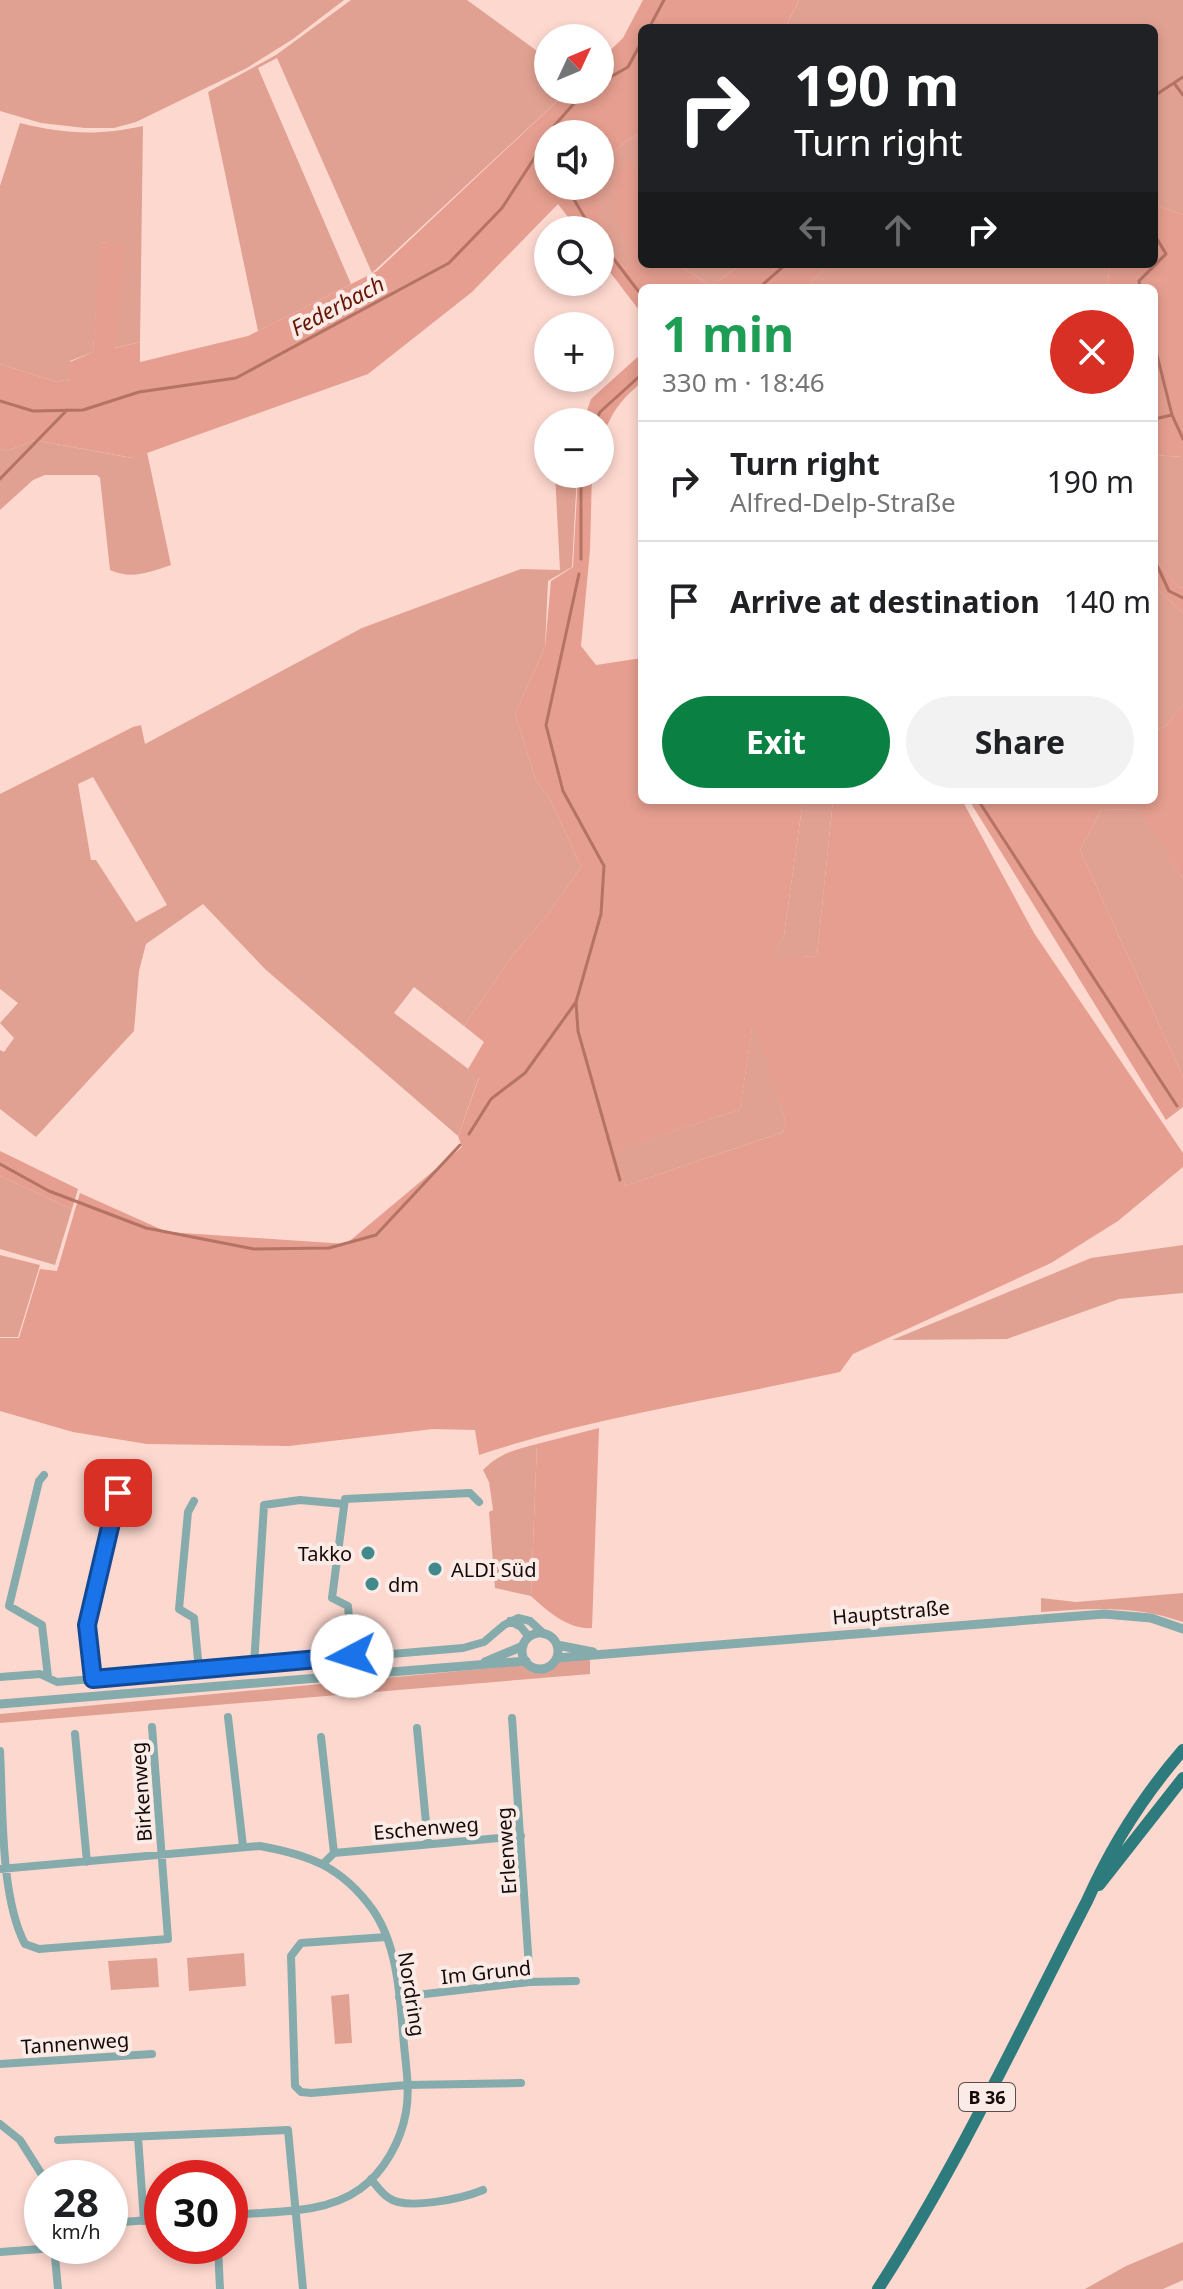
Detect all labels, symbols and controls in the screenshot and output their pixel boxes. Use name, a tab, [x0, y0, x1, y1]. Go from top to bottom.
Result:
north arrow	[534, 24, 614, 104]
map controls	[534, 24, 614, 488]
text: 190 m	[794, 46, 959, 122]
icon: right	[662, 56, 766, 160]
text: Turn right	[794, 118, 962, 167]
button: sound	[534, 120, 614, 200]
icon: left	[792, 208, 836, 252]
icon: ahead	[876, 208, 920, 252]
icon: right	[960, 208, 1004, 252]
button: search	[534, 216, 614, 296]
water label: Federbach	[285, 268, 389, 342]
text: 1 min	[662, 301, 794, 366]
button: close	[1050, 310, 1134, 394]
button: +	[534, 312, 614, 392]
text: 330 m · 18:46	[662, 364, 825, 400]
button: −	[534, 408, 614, 488]
text: Turn right	[730, 443, 880, 484]
icon: right	[662, 459, 706, 503]
text: 190 m	[1047, 461, 1134, 502]
text: Alfred-Delp-Straße	[730, 484, 956, 520]
icon: arrive	[662, 579, 706, 623]
text: Arrive at destination	[730, 581, 1040, 622]
text: 140 m	[1064, 581, 1151, 622]
button: Exit	[662, 696, 890, 788]
button: Share	[906, 696, 1134, 788]
pin	[84, 1459, 152, 1527]
icon: arrive	[96, 1471, 140, 1515]
place label: Takko	[298, 1540, 352, 1567]
marker: Takko	[359, 1544, 377, 1562]
place label: ALDI Süd	[451, 1556, 536, 1583]
marker: ALDI Süd	[426, 1560, 444, 1578]
place label: dm	[388, 1571, 419, 1598]
marker: dm	[363, 1575, 381, 1593]
street label: Hauptstraße	[831, 1593, 951, 1631]
position arrow	[310, 1614, 394, 1698]
street label: Birkenweg	[124, 1741, 158, 1843]
street label: Erlenweg	[489, 1806, 523, 1896]
street label: Eschenweg	[372, 1810, 480, 1846]
street label: Nordring	[392, 1950, 432, 2038]
street label: Im Grund	[440, 1954, 532, 1990]
street label: Tannenweg	[20, 2026, 130, 2060]
road number: B 36	[959, 2083, 1015, 2111]
speed limit sign: 30	[144, 2160, 248, 2264]
text: 28	[53, 2174, 99, 2229]
text: km/h	[51, 2218, 101, 2245]

